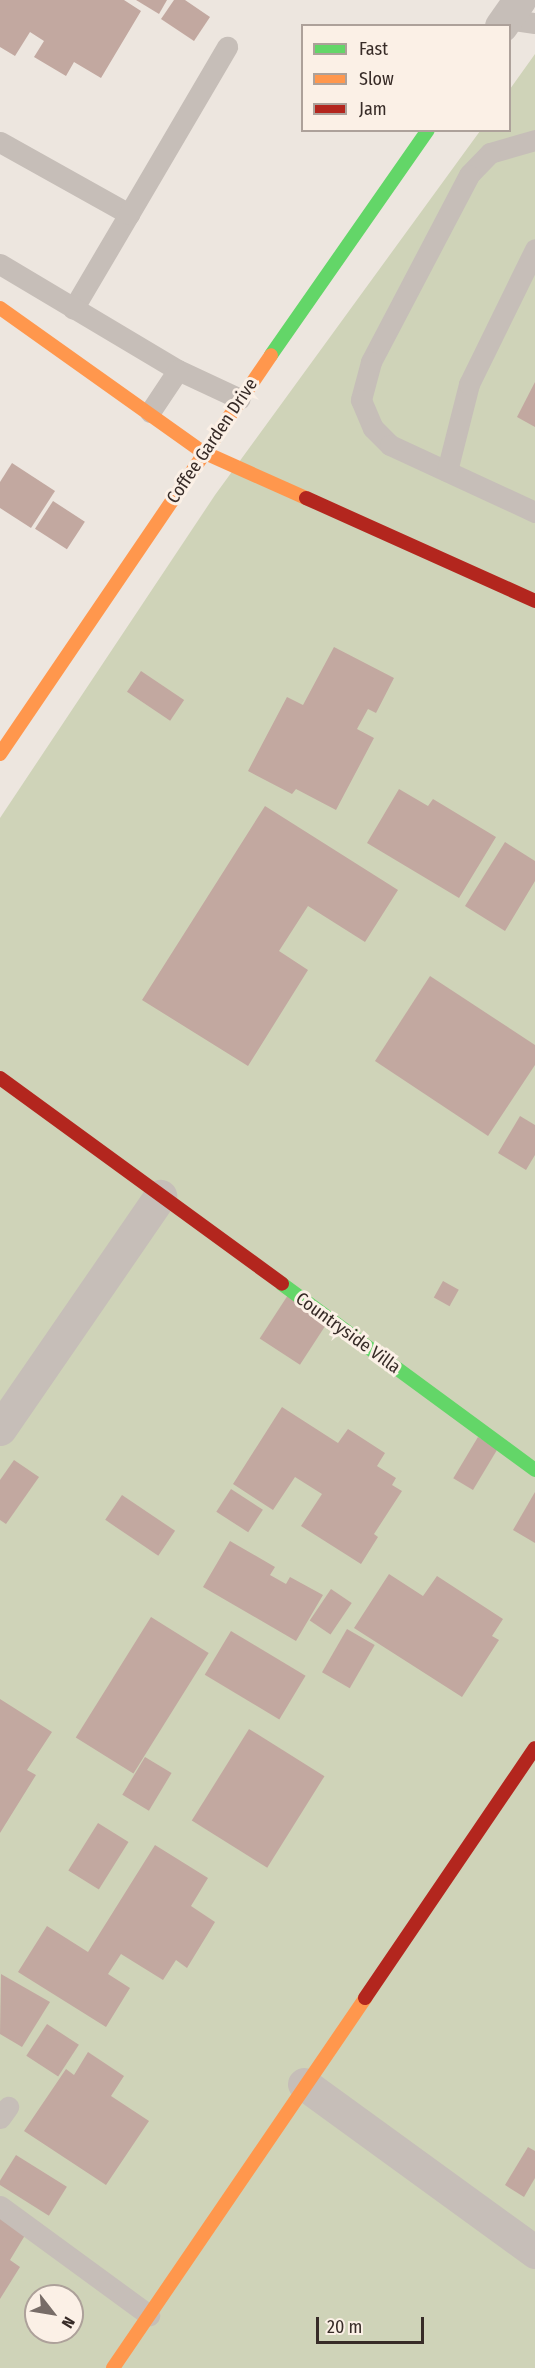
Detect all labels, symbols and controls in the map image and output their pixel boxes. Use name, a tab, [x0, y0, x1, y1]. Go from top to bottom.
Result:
legend	[301, 24, 511, 132]
text: Fast	[359, 38, 388, 60]
text: Slow	[359, 68, 394, 90]
text: Jam	[359, 98, 387, 120]
street label: Coffee Garden Drive	[162, 374, 262, 508]
street label: Countryside Villa	[291, 1288, 405, 1378]
north arrow	[24, 2284, 84, 2344]
scale bar	[319, 2305, 427, 2343]
text: N	[58, 2313, 79, 2332]
text: 20 m	[327, 2316, 362, 2338]

